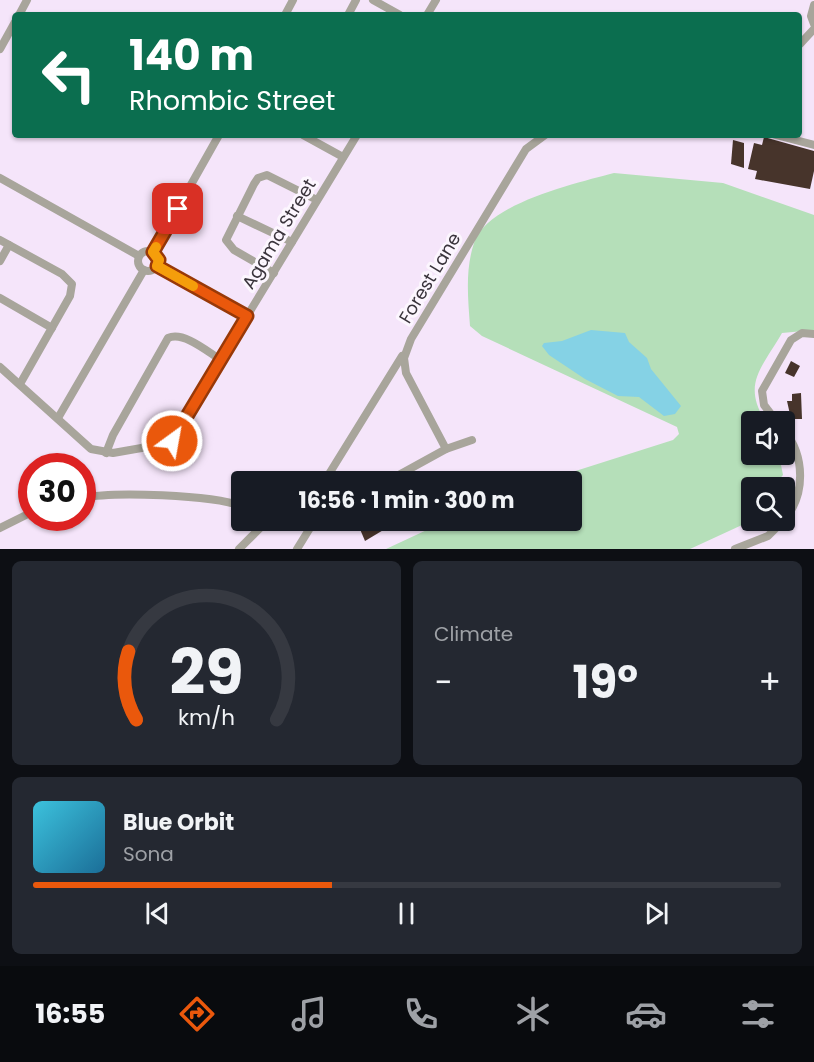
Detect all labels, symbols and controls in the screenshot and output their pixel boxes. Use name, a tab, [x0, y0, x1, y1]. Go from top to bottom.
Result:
text: 140 m	[129, 26, 254, 85]
icon: left	[30, 36, 108, 114]
text: Rhombic Street	[129, 82, 335, 119]
street label: Agama Street	[236, 174, 321, 294]
pin	[152, 183, 203, 234]
icon: arrive	[161, 192, 194, 225]
street label: Forest Lane	[393, 228, 467, 328]
position arrow	[140, 409, 204, 473]
map controls	[741, 411, 795, 531]
button: sound	[741, 411, 795, 465]
speed limit sign: 30	[18, 453, 96, 531]
button: search	[741, 477, 795, 531]
text: 16:56 · 1 min · 300 m	[298, 485, 515, 516]
text: Climate	[434, 620, 513, 648]
text: 29	[169, 628, 243, 716]
text: 19°	[573, 651, 638, 714]
text: −	[434, 659, 452, 706]
text: +	[758, 659, 781, 706]
text: km/h	[178, 702, 235, 733]
text: Blue Orbit	[123, 807, 234, 838]
text: Sona	[123, 840, 174, 868]
icon: previous	[141, 897, 174, 930]
icon: pause	[390, 897, 423, 930]
icon: next	[640, 897, 673, 930]
icon: directions	[176, 993, 218, 1035]
icon: music	[288, 993, 330, 1035]
icon: phone	[400, 993, 442, 1035]
icon: climate	[512, 993, 554, 1035]
icon: car	[625, 993, 667, 1035]
icon: filters	[737, 993, 779, 1035]
text: 16:55	[35, 995, 105, 1032]

